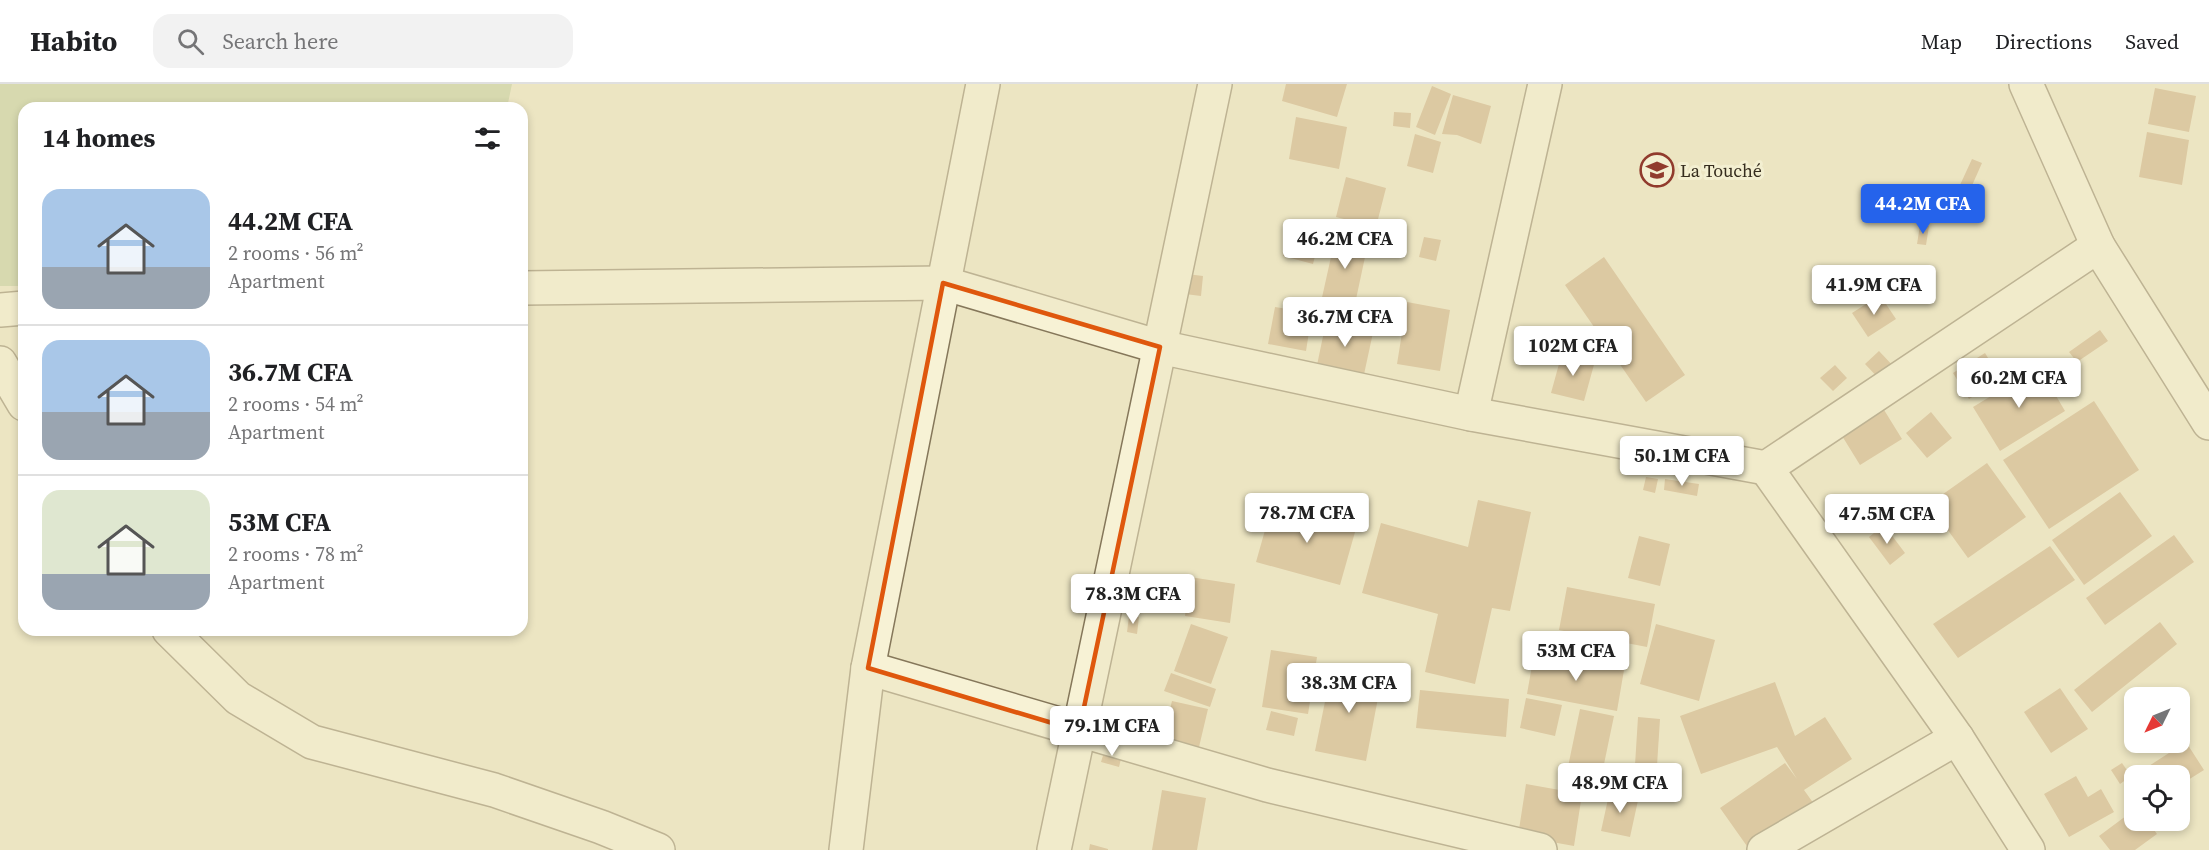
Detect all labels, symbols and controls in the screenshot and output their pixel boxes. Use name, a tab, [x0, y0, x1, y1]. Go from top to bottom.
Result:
search box	[153, 14, 573, 68]
text: Habito	[30, 22, 117, 60]
icon: search	[174, 25, 207, 58]
text: Search here	[222, 26, 338, 56]
text: Map	[1921, 27, 1962, 56]
text: Directions	[1995, 27, 2092, 56]
text: Saved	[2125, 27, 2179, 56]
text: 14 homes	[42, 120, 155, 156]
icon: filters	[471, 122, 504, 155]
school or university icon: La Touché	[1639, 152, 1675, 188]
place label: La Touché	[1680, 158, 1762, 183]
pin: 44.2M CFA	[1854, 184, 1992, 235]
text: 44.2M CFA	[1875, 189, 1971, 217]
text: 44.2M CFA	[228, 203, 353, 239]
icon: home	[90, 213, 162, 285]
pin: 46.2M CFA	[1276, 219, 1414, 270]
text: 46.2M CFA	[1297, 224, 1393, 252]
text: 2 rooms · 56 m²	[228, 239, 364, 267]
pin: 41.9M CFA	[1805, 265, 1943, 316]
text: Apartment	[228, 267, 325, 295]
text: 41.9M CFA	[1826, 270, 1922, 298]
pin: 36.7M CFA	[1276, 297, 1414, 348]
text: 36.7M CFA	[1297, 302, 1393, 330]
pin: 102M CFA	[1511, 326, 1635, 377]
text: 102M CFA	[1528, 331, 1618, 359]
text: 36.7M CFA	[228, 354, 353, 390]
pin: 60.2M CFA	[1950, 358, 2088, 409]
text: 60.2M CFA	[1971, 363, 2067, 391]
icon: home	[90, 364, 162, 436]
text: 2 rooms · 54 m²	[228, 390, 364, 418]
text: Apartment	[228, 418, 325, 446]
pin: 50.1M CFA	[1613, 436, 1751, 487]
text: 50.1M CFA	[1634, 441, 1730, 469]
pin: 78.7M CFA	[1238, 493, 1376, 544]
pin: 47.5M CFA	[1818, 494, 1956, 545]
text: 78.7M CFA	[1259, 498, 1355, 526]
text: 47.5M CFA	[1839, 499, 1935, 527]
text: 53M CFA	[228, 504, 331, 540]
icon: home	[90, 514, 162, 586]
text: 2 rooms · 78 m²	[228, 540, 364, 568]
text: Apartment	[228, 568, 325, 596]
pin: 78.3M CFA	[1064, 574, 1202, 625]
text: 78.3M CFA	[1085, 579, 1181, 607]
pin: 53M CFA	[1521, 631, 1631, 682]
text: 53M CFA	[1536, 636, 1616, 664]
pin: 38.3M CFA	[1280, 663, 1418, 714]
text: 38.3M CFA	[1301, 668, 1397, 696]
north arrow	[2124, 687, 2190, 753]
map controls	[2124, 687, 2190, 831]
pin: 79.1M CFA	[1043, 706, 1181, 757]
text: 79.1M CFA	[1064, 711, 1160, 739]
pin: 48.9M CFA	[1551, 763, 1689, 814]
button: locate	[2124, 765, 2190, 831]
text: 48.9M CFA	[1572, 768, 1668, 796]

